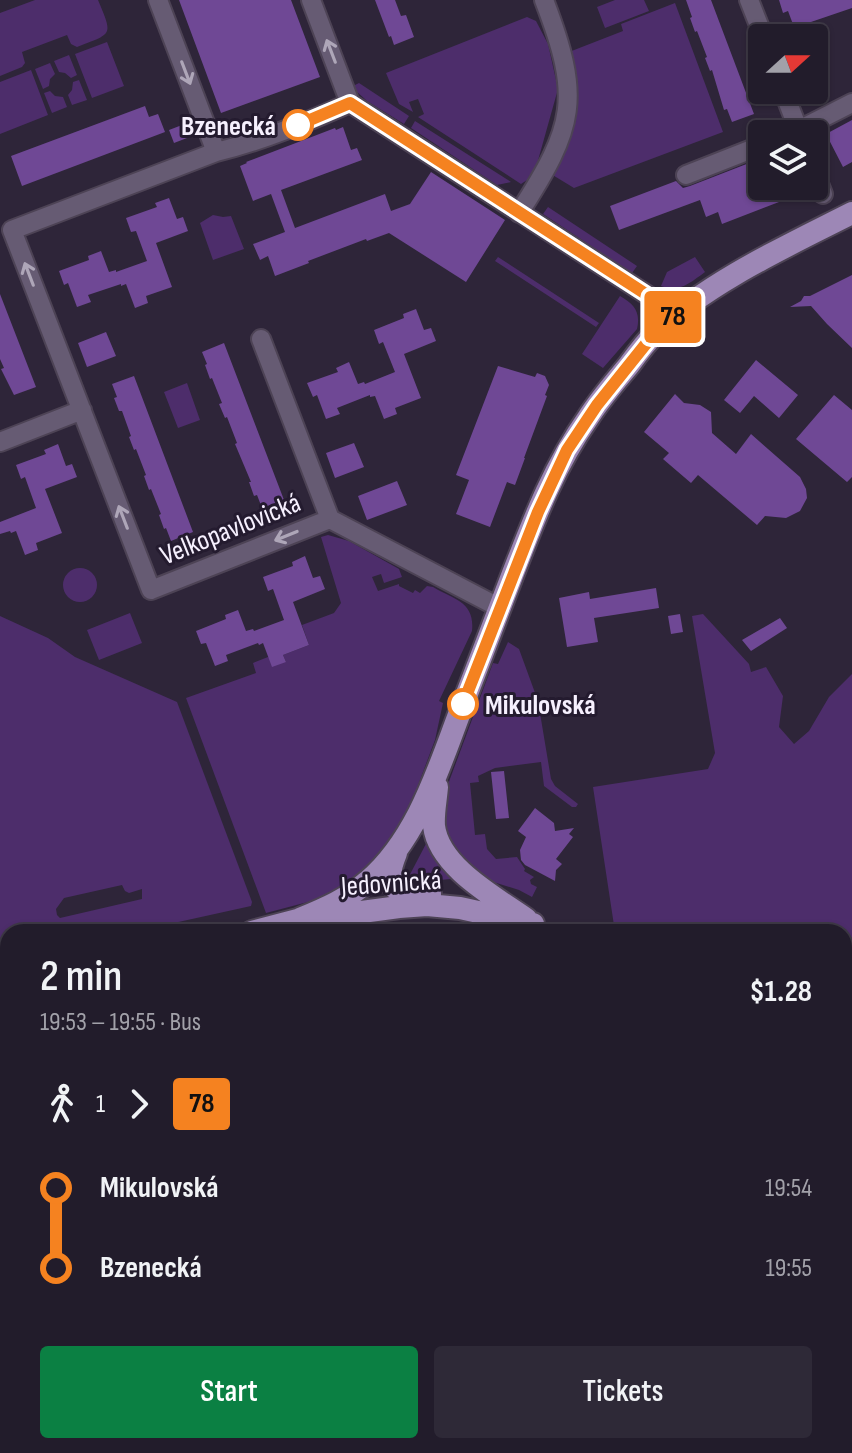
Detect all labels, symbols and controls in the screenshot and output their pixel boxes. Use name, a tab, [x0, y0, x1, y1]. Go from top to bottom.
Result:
north arrow	[748, 24, 828, 104]
map controls	[748, 24, 828, 200]
one-way arrow	[323, 39, 337, 64]
one-way arrow	[180, 60, 194, 85]
place label: Bzenecká	[181, 110, 276, 143]
marker: Bzenecká	[283, 110, 313, 140]
button: layers	[748, 120, 828, 200]
one-way arrow	[21, 262, 35, 287]
line badge: 78	[637, 291, 709, 343]
text: 78	[660, 300, 686, 333]
street label: Velkopavlovická	[156, 486, 306, 572]
one-way arrow	[115, 505, 129, 530]
one-way arrow	[274, 530, 299, 545]
marker: Mikulovská	[448, 689, 478, 719]
place label: Mikulovská	[485, 689, 596, 722]
street label: Jedovnická	[339, 864, 443, 904]
text: 2 min	[40, 950, 122, 1003]
text: $1.28	[749, 974, 812, 1010]
text: 19:53 – 19:55 · Bus	[40, 1007, 201, 1038]
icon: walk	[40, 1082, 84, 1126]
icon: forward	[117, 1082, 161, 1126]
text: 78	[189, 1087, 214, 1120]
text: 1	[96, 1089, 105, 1120]
text: Mikulovská	[100, 1170, 219, 1206]
text: 19:54	[765, 1173, 812, 1204]
text: Bzenecká	[100, 1250, 202, 1286]
text: 19:55	[766, 1253, 812, 1284]
button: Start	[40, 1346, 418, 1438]
button: Tickets	[434, 1346, 812, 1438]

